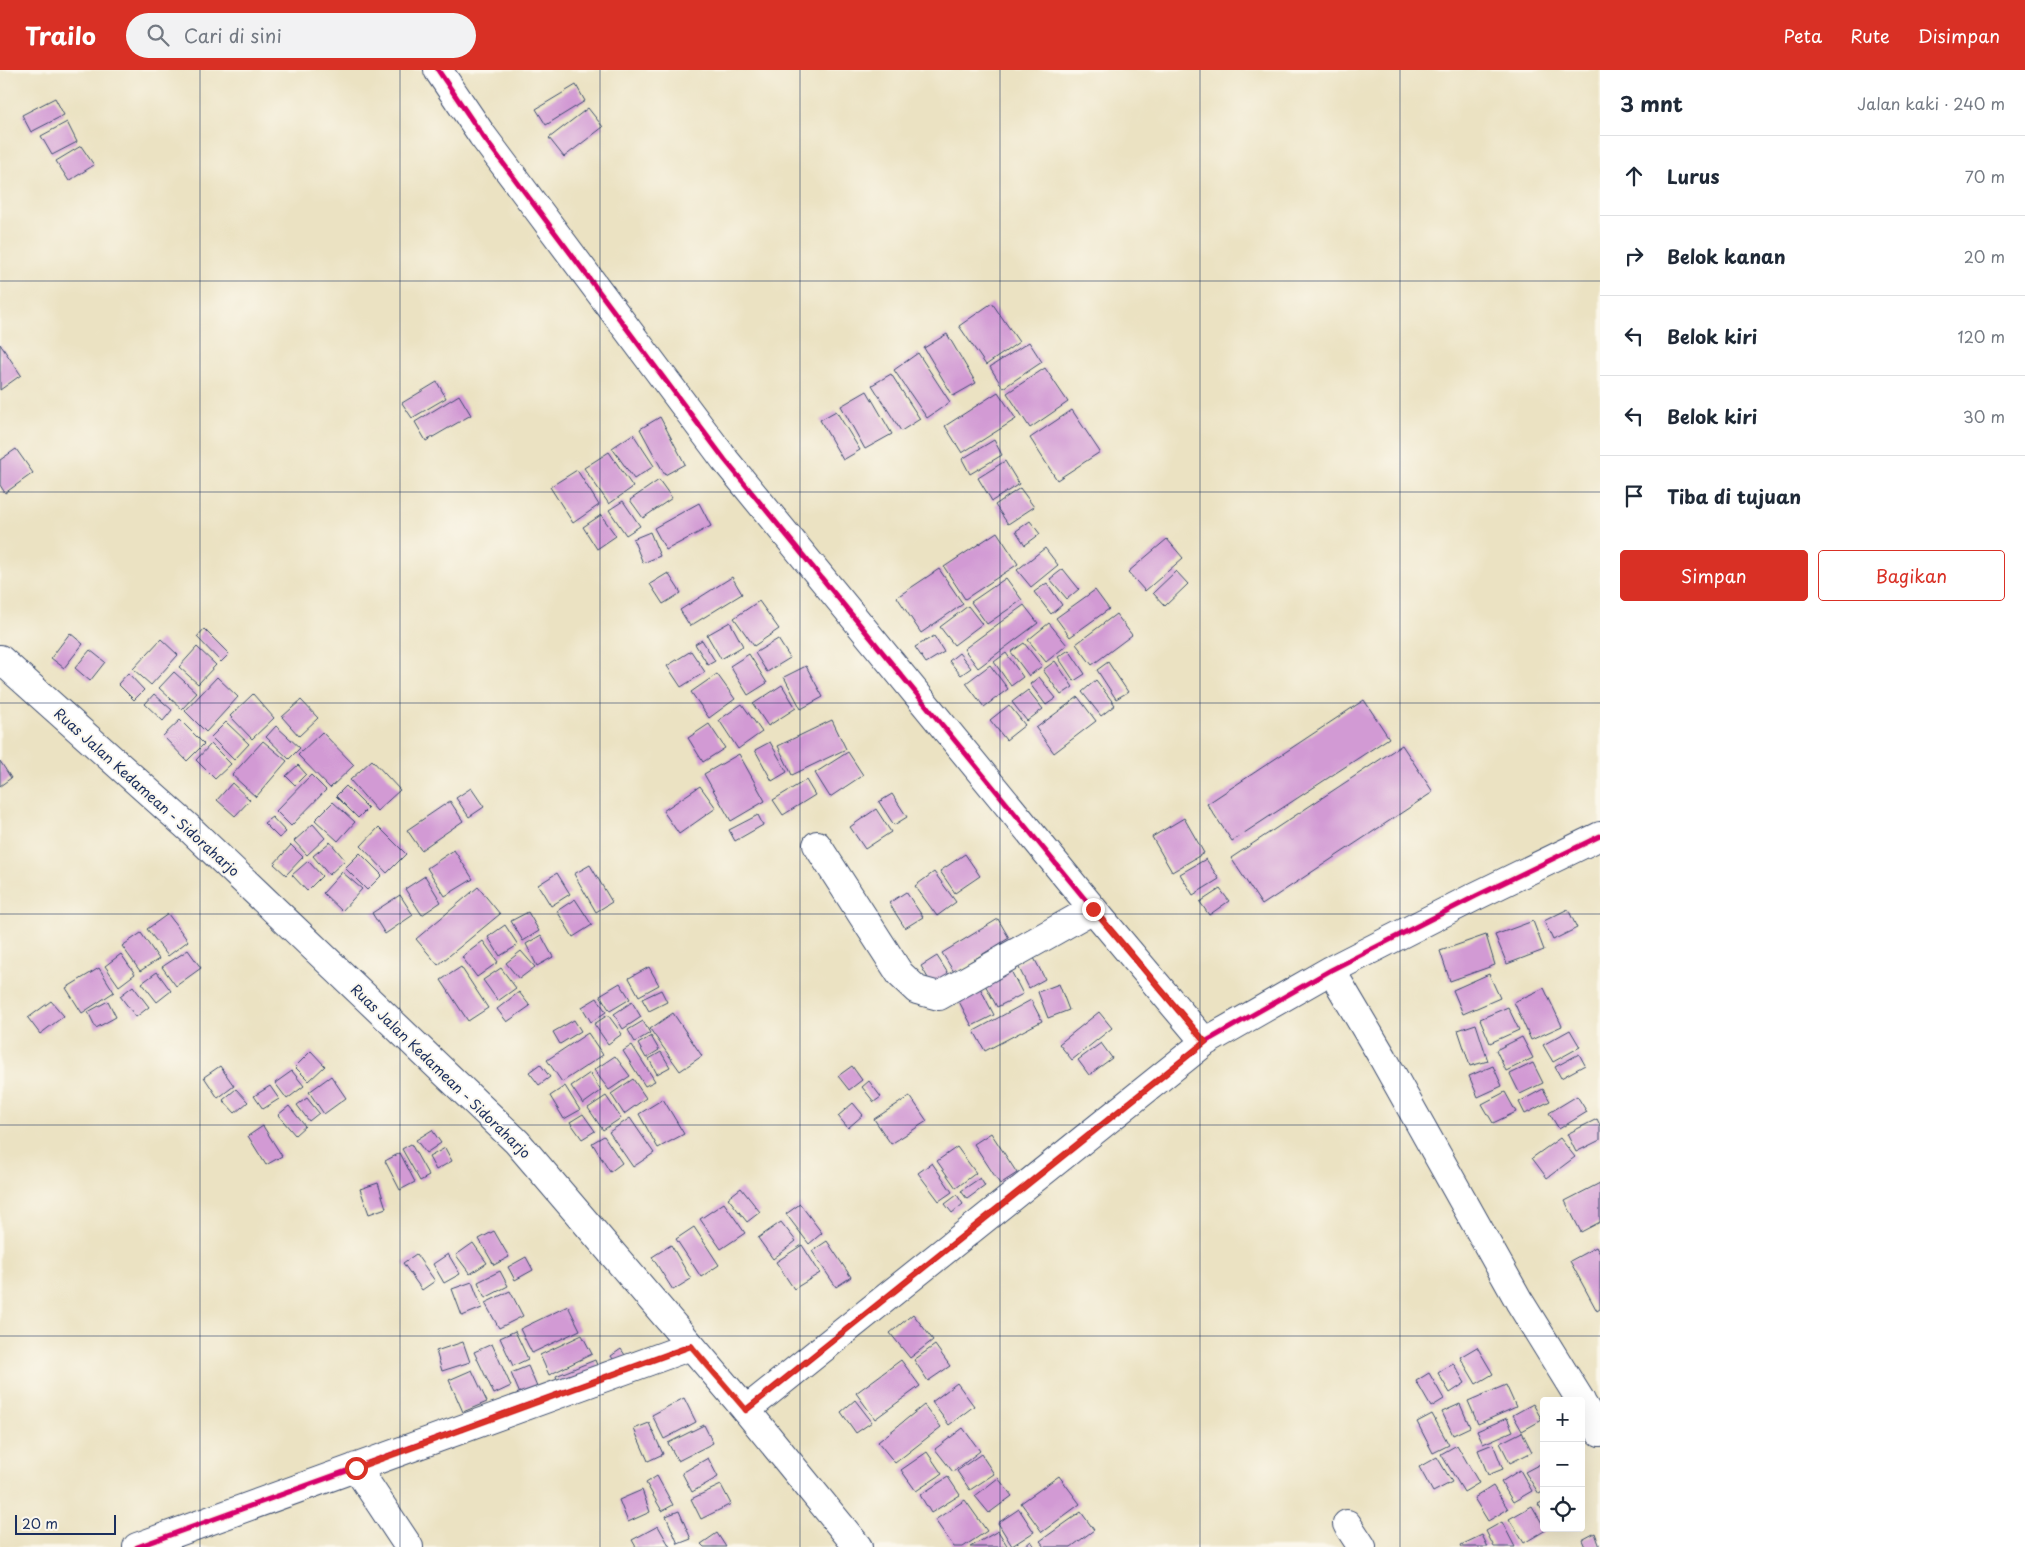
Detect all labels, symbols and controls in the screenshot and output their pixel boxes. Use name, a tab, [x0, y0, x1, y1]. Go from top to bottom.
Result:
search box	[126, 13, 476, 58]
text: Trailo	[25, 17, 96, 53]
icon: search	[144, 21, 172, 49]
text: Cari di sini	[184, 21, 282, 49]
text: Peta	[1783, 22, 1822, 49]
text: Rute	[1850, 22, 1890, 49]
text: Disimpan	[1918, 22, 2000, 49]
text: 3 mnt	[1620, 87, 1683, 119]
text: Jalan kaki · 240 m	[1857, 91, 2005, 115]
icon: ahead	[1620, 162, 1648, 190]
text: Lurus	[1667, 162, 1720, 190]
text: 70 m	[1965, 164, 2005, 188]
icon: right	[1620, 242, 1648, 270]
text: Belok kanan	[1667, 242, 1786, 270]
text: 20 m	[1964, 244, 2005, 268]
icon: left	[1620, 322, 1648, 350]
text: Belok kiri	[1667, 322, 1757, 350]
text: 120 m	[1958, 324, 2005, 348]
icon: left	[1620, 402, 1648, 430]
text: Belok kiri	[1667, 402, 1757, 430]
text: 30 m	[1963, 404, 2005, 428]
icon: arrive	[1620, 482, 1648, 510]
text: Tiba di tujuan	[1667, 482, 1801, 510]
button: Simpan	[1620, 550, 1808, 601]
button: Bagikan	[1818, 550, 2005, 601]
street label: Ruas Jalan Kedamean - Sidoraharjo	[50, 703, 245, 881]
route end	[1082, 898, 1105, 921]
street label: Ruas Jalan Kedamean - Sidoraharjo	[346, 979, 536, 1163]
map controls	[1540, 1397, 1585, 1532]
button: +	[1540, 1397, 1585, 1442]
button: −	[1540, 1442, 1585, 1487]
route start	[345, 1457, 368, 1480]
button: locate	[1540, 1487, 1585, 1532]
scale bar	[15, 1512, 116, 1535]
text: 20 m	[22, 1513, 58, 1534]

